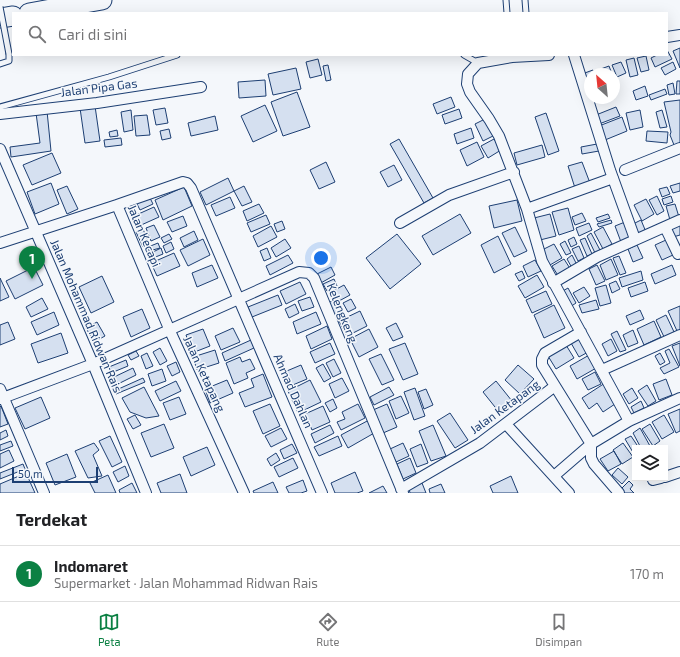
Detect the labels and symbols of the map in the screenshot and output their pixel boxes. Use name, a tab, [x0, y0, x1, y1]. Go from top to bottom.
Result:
north arrow	[584, 68, 620, 104]
street label: Jalan Pipa Gas	[60, 75, 138, 99]
street label: Jalan Kecapi	[126, 202, 164, 269]
street label: Jalan Mohammad Ridwan Rais	[48, 237, 126, 394]
pin: 1	[19, 246, 45, 279]
your location	[311, 248, 331, 268]
street label: Kelengkeng	[325, 281, 361, 345]
street label: Jalan Ketapang	[181, 333, 229, 414]
street label: Ahmad Dahlan	[271, 351, 317, 430]
street label: Jalan Ketapang	[467, 376, 542, 436]
scale bar	[12, 465, 98, 484]

